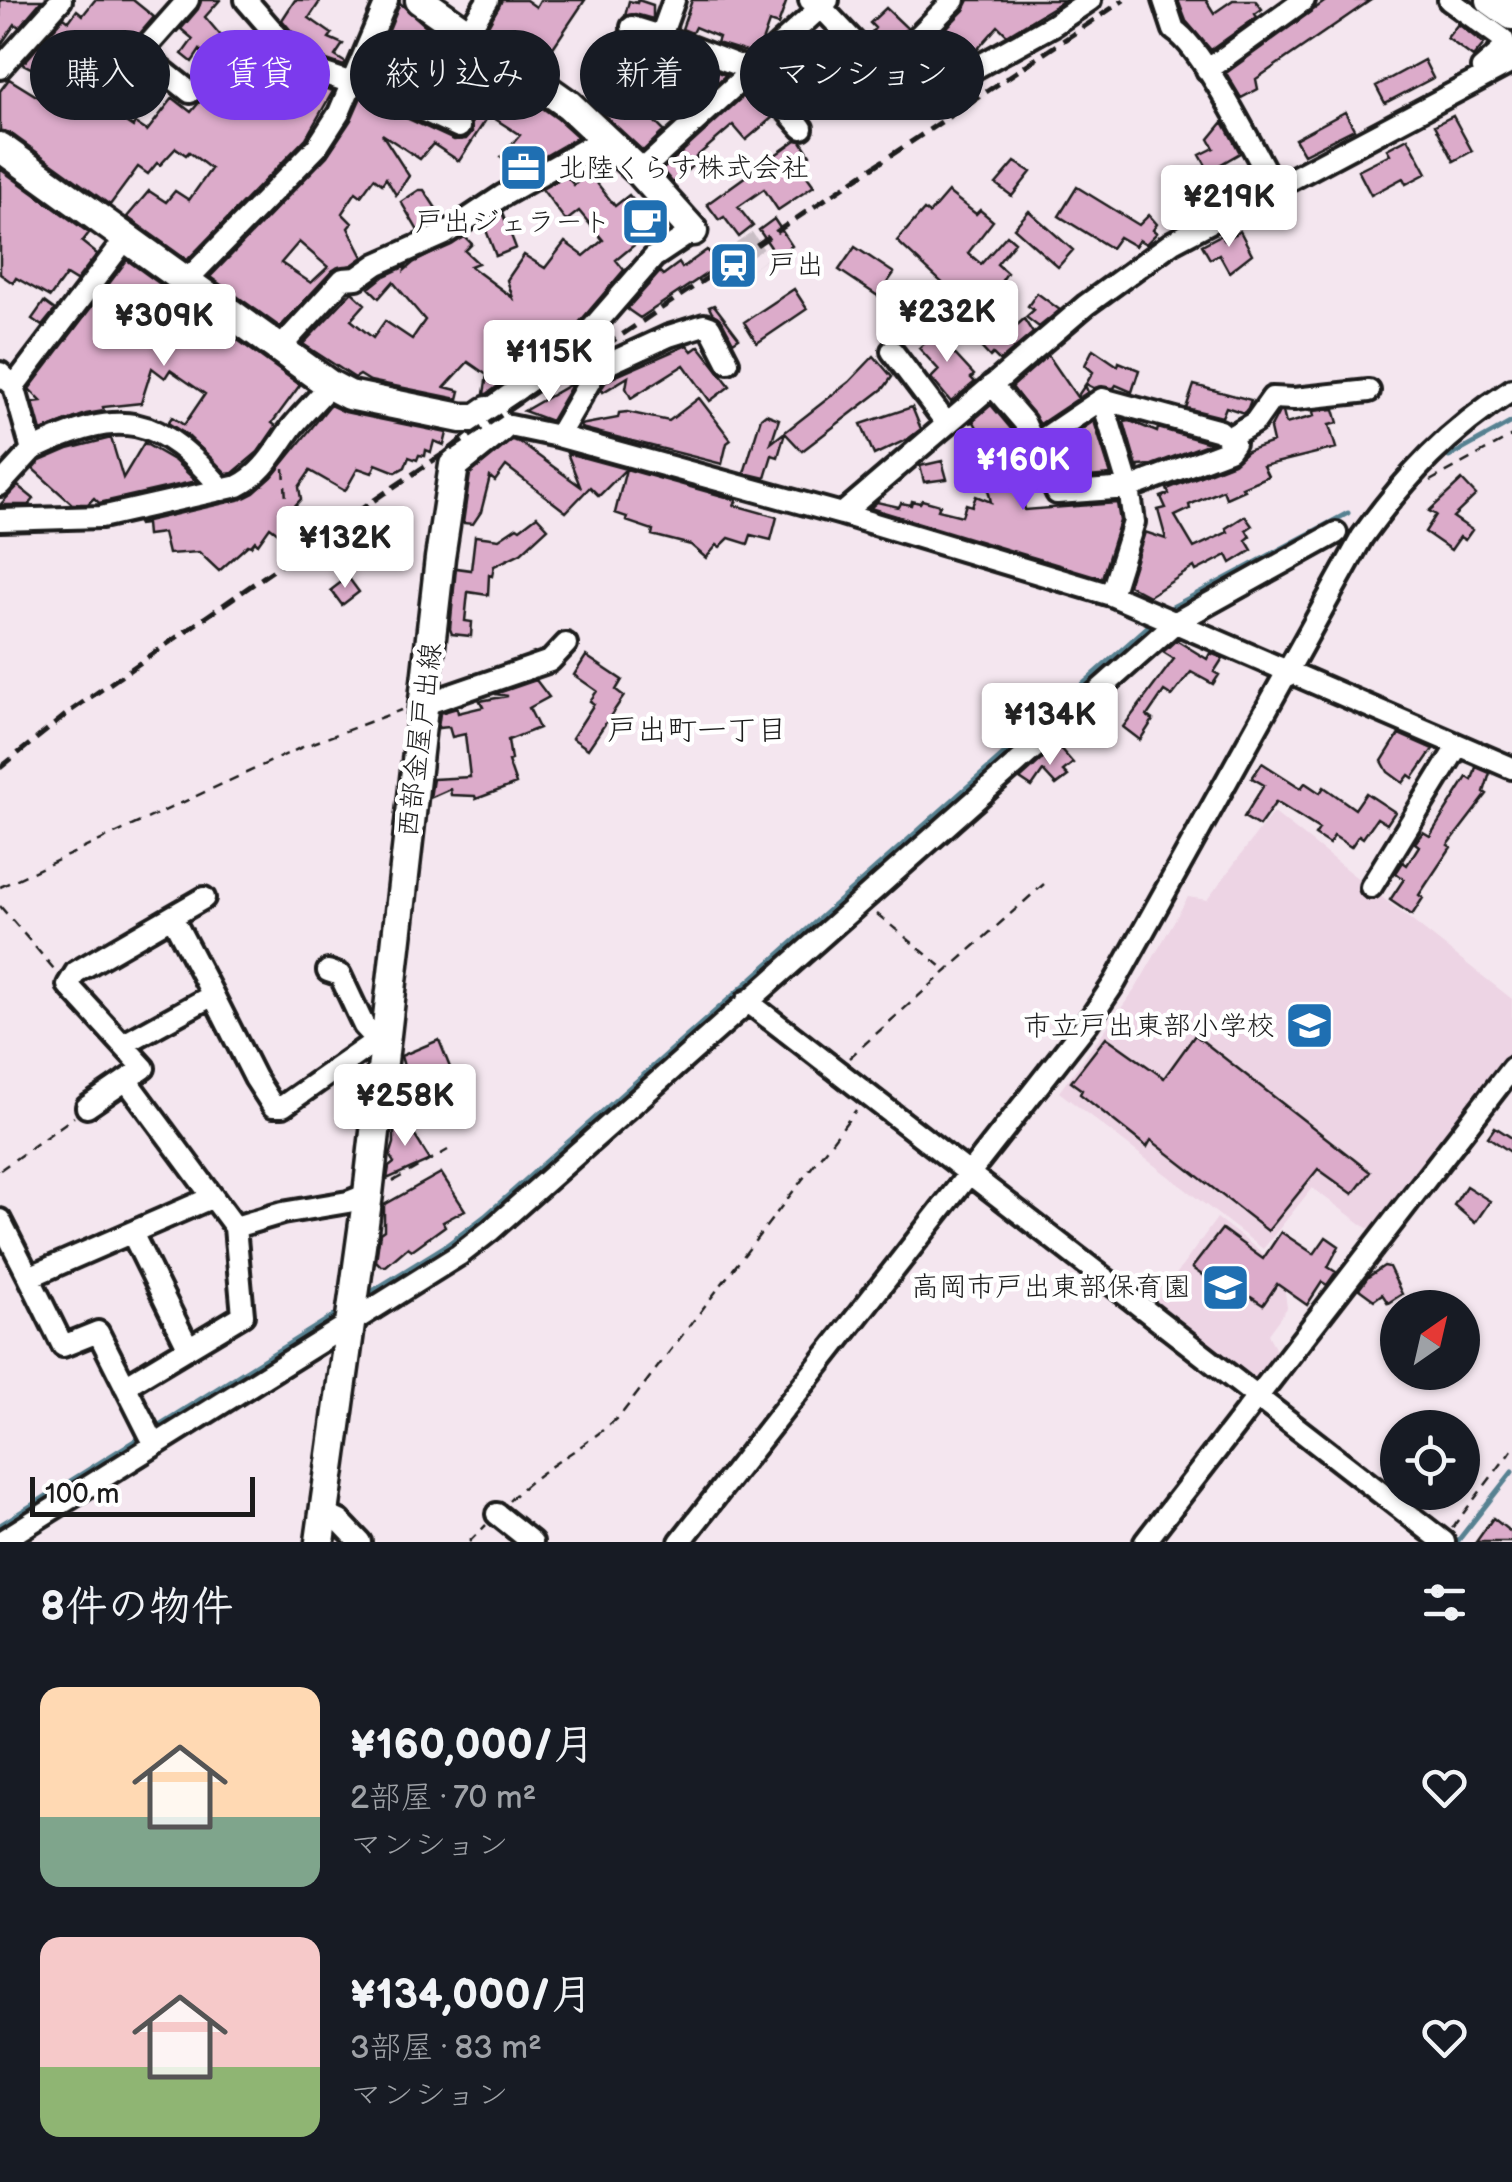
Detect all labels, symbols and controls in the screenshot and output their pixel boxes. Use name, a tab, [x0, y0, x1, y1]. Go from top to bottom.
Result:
chip: 購入	[30, 30, 170, 120]
chip: 賃貸	[190, 30, 330, 120]
chip: 絞り込み	[350, 30, 560, 120]
chip: 新着	[580, 30, 720, 120]
chip: マンション	[740, 30, 984, 120]
office icon: 北陸くらす株式会社	[497, 142, 549, 194]
place label: 北陸くらす株式会社	[558, 152, 809, 185]
pin: ¥219K	[1159, 165, 1299, 250]
text: ¥219K	[1183, 178, 1275, 217]
cafe icon: 戸出ジェラート	[620, 196, 672, 248]
place label: 戸出ジェラート	[415, 206, 611, 239]
station icon: 戸出	[707, 239, 759, 291]
place label: 戸出	[768, 249, 824, 282]
pin: ¥232K	[877, 280, 1017, 365]
pin: ¥309K	[94, 284, 234, 369]
text: ¥232K	[898, 293, 996, 332]
text: ¥309K	[115, 297, 213, 336]
pin: ¥115K	[479, 320, 619, 405]
text: ¥115K	[506, 333, 592, 372]
pin: ¥160K	[953, 428, 1093, 513]
text: ¥160K	[976, 441, 1070, 480]
pin: ¥132K	[275, 506, 415, 591]
text: ¥132K	[299, 519, 391, 558]
street label: 西部金屋戸出線	[392, 641, 448, 839]
pin: ¥134K	[980, 683, 1120, 768]
text: ¥134K	[1004, 696, 1096, 735]
district label: 戸出町一丁目	[607, 713, 787, 749]
school or university icon: 市立戸出東部小学校	[1284, 1000, 1336, 1052]
place label: 市立戸出東部小学校	[1023, 1010, 1275, 1043]
pin: ¥258K	[335, 1064, 475, 1149]
text: ¥258K	[356, 1077, 454, 1116]
school or university icon: 高岡市戸出東部保育園	[1200, 1261, 1252, 1313]
place label: 高岡市戸出東部保育園	[911, 1271, 1191, 1304]
north arrow	[1380, 1290, 1480, 1390]
map controls	[1380, 1290, 1480, 1510]
button: locate	[1380, 1410, 1480, 1510]
scale bar	[30, 1472, 255, 1516]
text: 100 m	[45, 1478, 119, 1511]
icon: filters	[1417, 1575, 1472, 1630]
text: 8件の物件	[40, 1582, 233, 1633]
text: ¥160,000/月	[350, 1720, 595, 1771]
icon: home	[120, 1727, 240, 1847]
icon: heart	[1417, 1760, 1472, 1815]
text: 2部屋 · 70 m²	[350, 1779, 536, 1818]
text: マンション	[350, 1826, 509, 1865]
text: ¥134,000/月	[350, 1970, 593, 2021]
icon: home	[120, 1977, 240, 2097]
icon: heart	[1417, 2010, 1472, 2065]
text: 3部屋 · 83 m²	[350, 2029, 542, 2068]
text: マンション	[350, 2076, 509, 2115]

